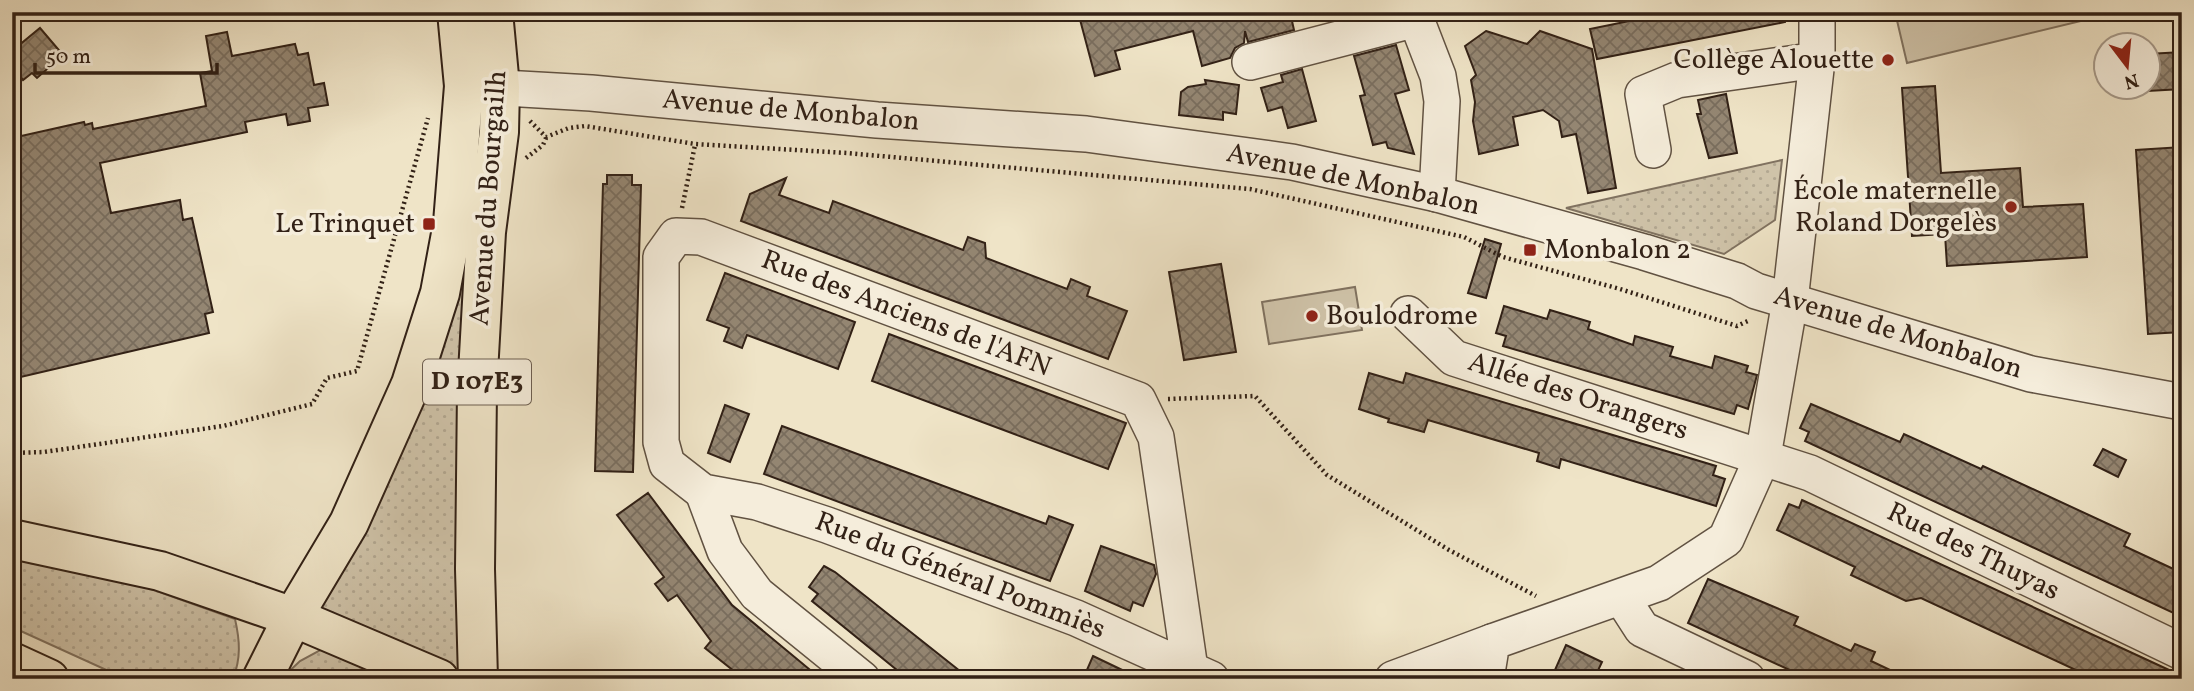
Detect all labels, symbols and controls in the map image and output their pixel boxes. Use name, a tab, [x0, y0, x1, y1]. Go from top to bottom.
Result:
scale bar	[35, 32, 217, 76]
north arrow	[2092, 32, 2162, 102]
place label: Collège Alouette	[1673, 41, 1874, 80]
text: 50 m	[46, 43, 91, 72]
marker: Collège Alouette	[1880, 52, 1896, 68]
text: N	[2121, 66, 2141, 95]
street label: Avenue du Bourgailh	[461, 69, 517, 327]
street label: Avenue de Monbalon	[661, 80, 921, 142]
street label: Avenue de Monbalon	[1223, 134, 1483, 226]
place label: École maternelle Roland Dorgelès	[1793, 172, 1997, 243]
marker: École maternelle Roland Dorgelès	[2003, 199, 2019, 215]
place label: Le Trinquet	[275, 205, 415, 244]
marker: Le Trinquet	[421, 216, 437, 232]
place label: Monbalon 2	[1544, 231, 1691, 270]
street label: Rue des Anciens de l'AFN	[756, 241, 1056, 387]
marker: Monbalon 2	[1522, 242, 1538, 258]
street label: Avenue de Monbalon	[1769, 277, 2027, 389]
place label: Boulodrome	[1326, 297, 1478, 336]
marker: Boulodrome	[1304, 308, 1320, 324]
street label: Allée des Orangers	[1463, 343, 1693, 451]
road number: D 107E3	[423, 360, 531, 404]
street label: Rue des Thuyas	[1880, 493, 2066, 611]
street label: Rue du Général Pommiès	[809, 503, 1111, 649]

